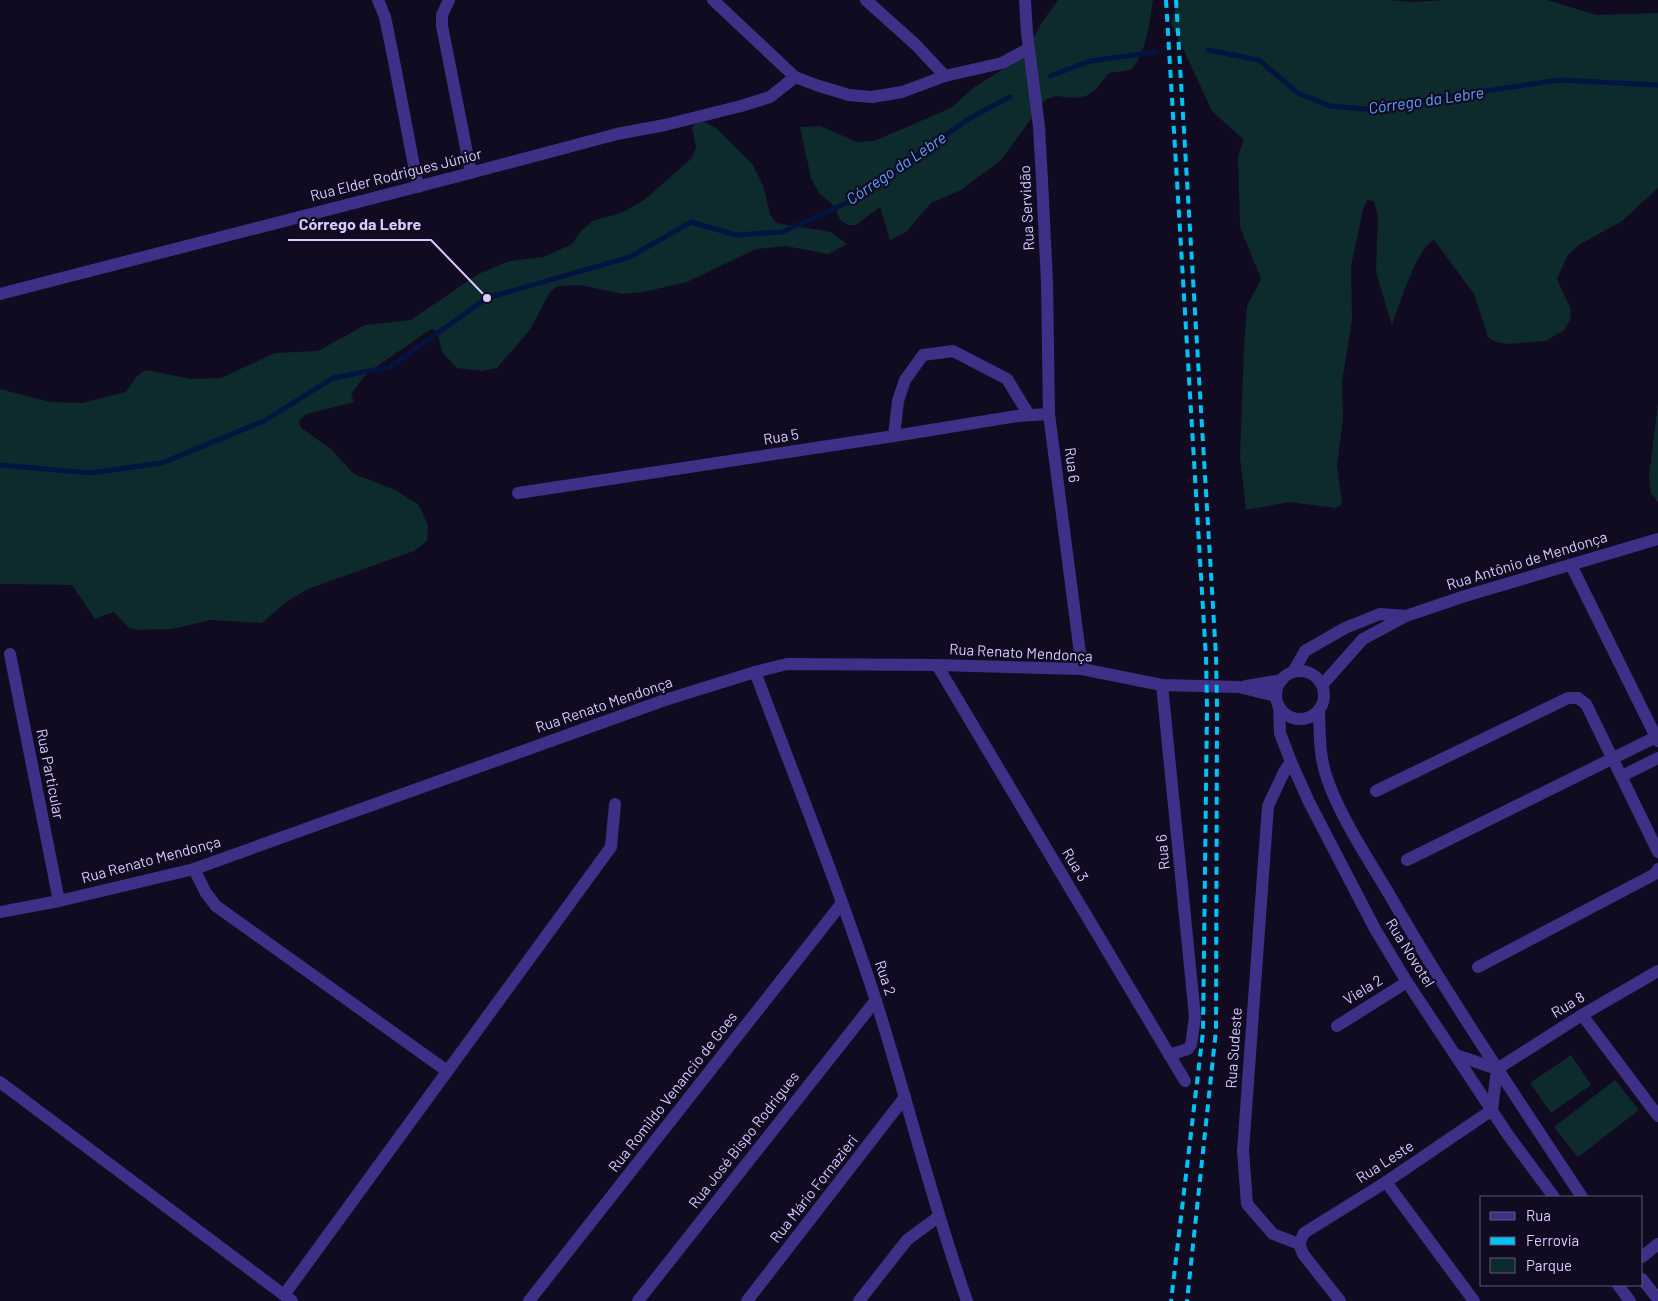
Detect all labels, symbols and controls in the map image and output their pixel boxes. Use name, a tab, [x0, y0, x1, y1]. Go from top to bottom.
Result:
water label: Córrego da Lebre	[1367, 82, 1485, 117]
water label: Córrego da Lebre	[842, 127, 949, 208]
street label: Rua Elder Rodrigues Júnior	[308, 144, 484, 204]
street label: Rua Servidão	[1015, 165, 1037, 251]
callout: Córrego da Lebre	[288, 209, 431, 240]
text: Córrego da Lebre	[299, 214, 422, 233]
street label: Rua 5	[762, 424, 800, 448]
street label: Rua 6	[1062, 446, 1084, 484]
street label: Rua Antônio de Mendonça	[1444, 527, 1609, 593]
street label: Rua Renato Mendonça	[949, 639, 1093, 665]
street label: Rua Renato Mendonça	[533, 672, 675, 736]
street label: Rua Particular	[33, 727, 69, 821]
street label: Rua Renato Mendonça	[79, 832, 222, 886]
street label: Rua 6	[1151, 833, 1173, 871]
street label: Rua 3	[1059, 845, 1093, 884]
street label: Rua Novotel	[1383, 915, 1439, 990]
street label: Rua 2	[872, 958, 900, 998]
street label: Viela 2	[1340, 970, 1385, 1008]
street label: Rua 8	[1548, 987, 1587, 1021]
street label: Rua Sudeste	[1221, 1007, 1245, 1089]
street label: Rua Romildo Venancio de Goes	[604, 1008, 740, 1175]
street label: Rua José Bispo Rodrigues	[684, 1067, 802, 1211]
street label: Rua Mário Fornazieri	[766, 1131, 861, 1246]
street label: Rua Leste	[1352, 1136, 1416, 1186]
legend	[1480, 1196, 1643, 1286]
text: Rua	[1526, 1206, 1551, 1224]
text: Ferrovia	[1526, 1231, 1579, 1249]
text: Parque	[1526, 1256, 1572, 1274]

